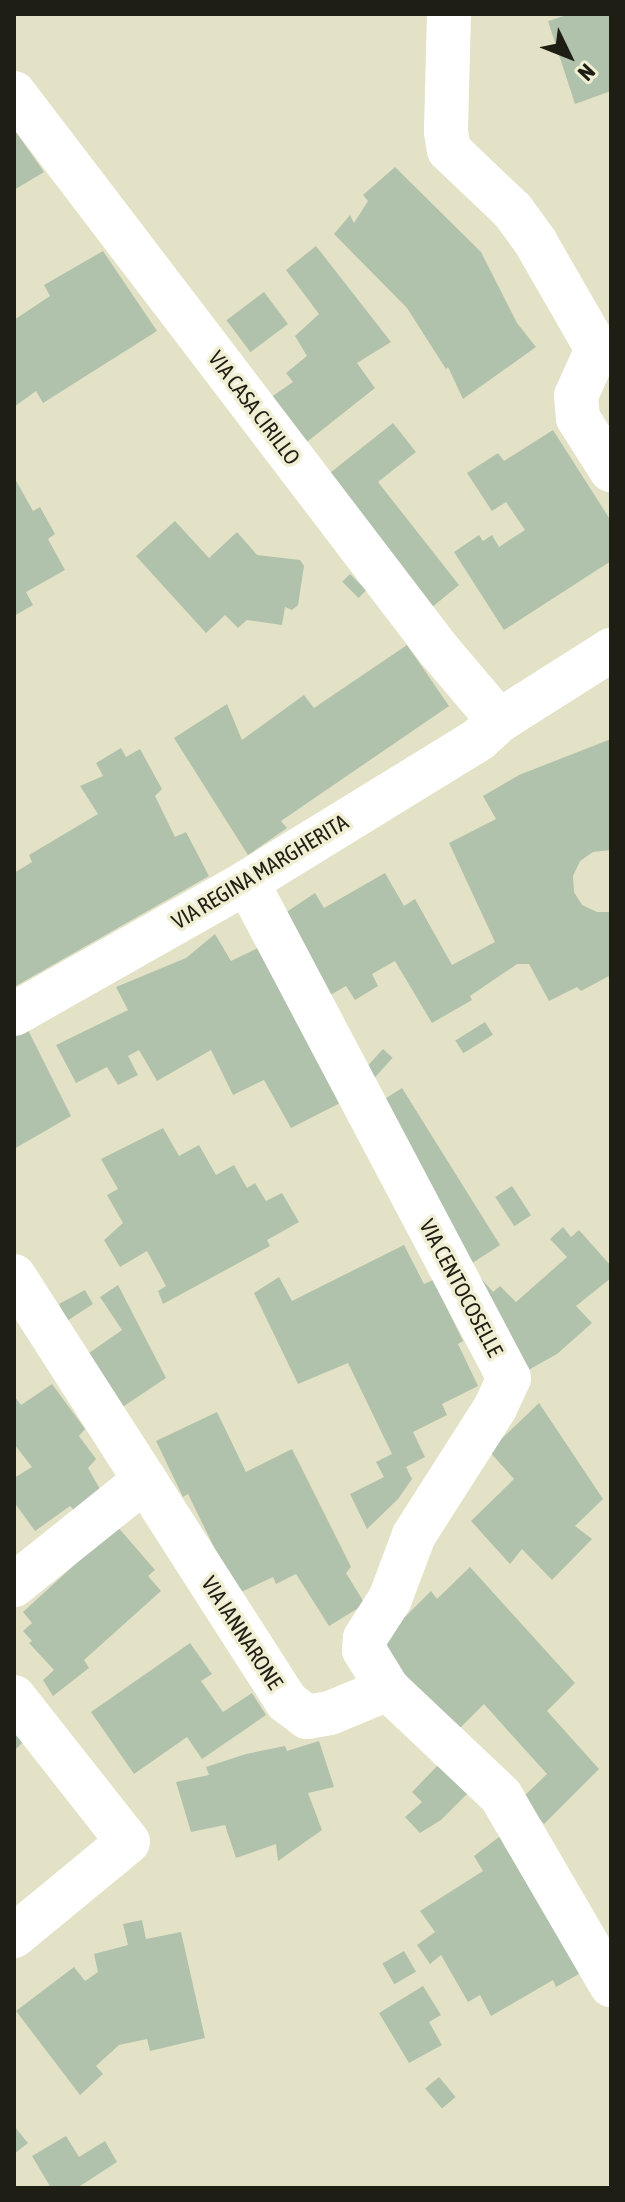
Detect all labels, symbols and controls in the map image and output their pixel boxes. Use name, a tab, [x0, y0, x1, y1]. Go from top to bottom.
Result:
north arrow	[529, 16, 609, 96]
text: N	[573, 59, 600, 86]
street label: VIA CASA CIRILLO	[203, 346, 305, 470]
street label: VIA REGINA MARGHERITA	[167, 809, 353, 935]
street label: VIA CENTOCOSELLE	[414, 1215, 508, 1361]
street label: VIA IANNARONE	[196, 1572, 288, 1694]

